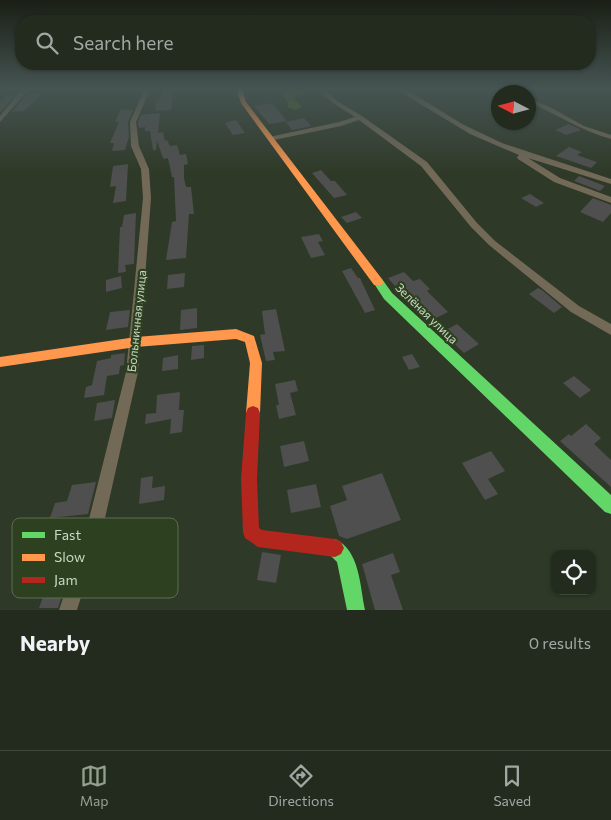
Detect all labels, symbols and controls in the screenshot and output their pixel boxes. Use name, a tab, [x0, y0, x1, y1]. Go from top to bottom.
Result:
search box	[15, 15, 596, 70]
icon: search	[33, 29, 61, 57]
text: Search here	[73, 31, 173, 54]
north arrow	[491, 85, 536, 130]
street label: Больничная улица	[124, 269, 148, 373]
street label: Зелёная улица	[393, 280, 461, 346]
legend	[12, 518, 178, 598]
text: Fast	[54, 526, 81, 543]
text: Slow	[54, 548, 85, 565]
map controls	[551, 550, 596, 595]
button: locate	[551, 550, 596, 595]
text: Jam	[54, 571, 78, 588]
text: Nearby	[20, 630, 90, 655]
text: 0 results	[529, 633, 591, 652]
tab: Map	[80, 762, 109, 809]
tab: Directions	[268, 762, 334, 809]
tab: Saved	[493, 762, 531, 809]

